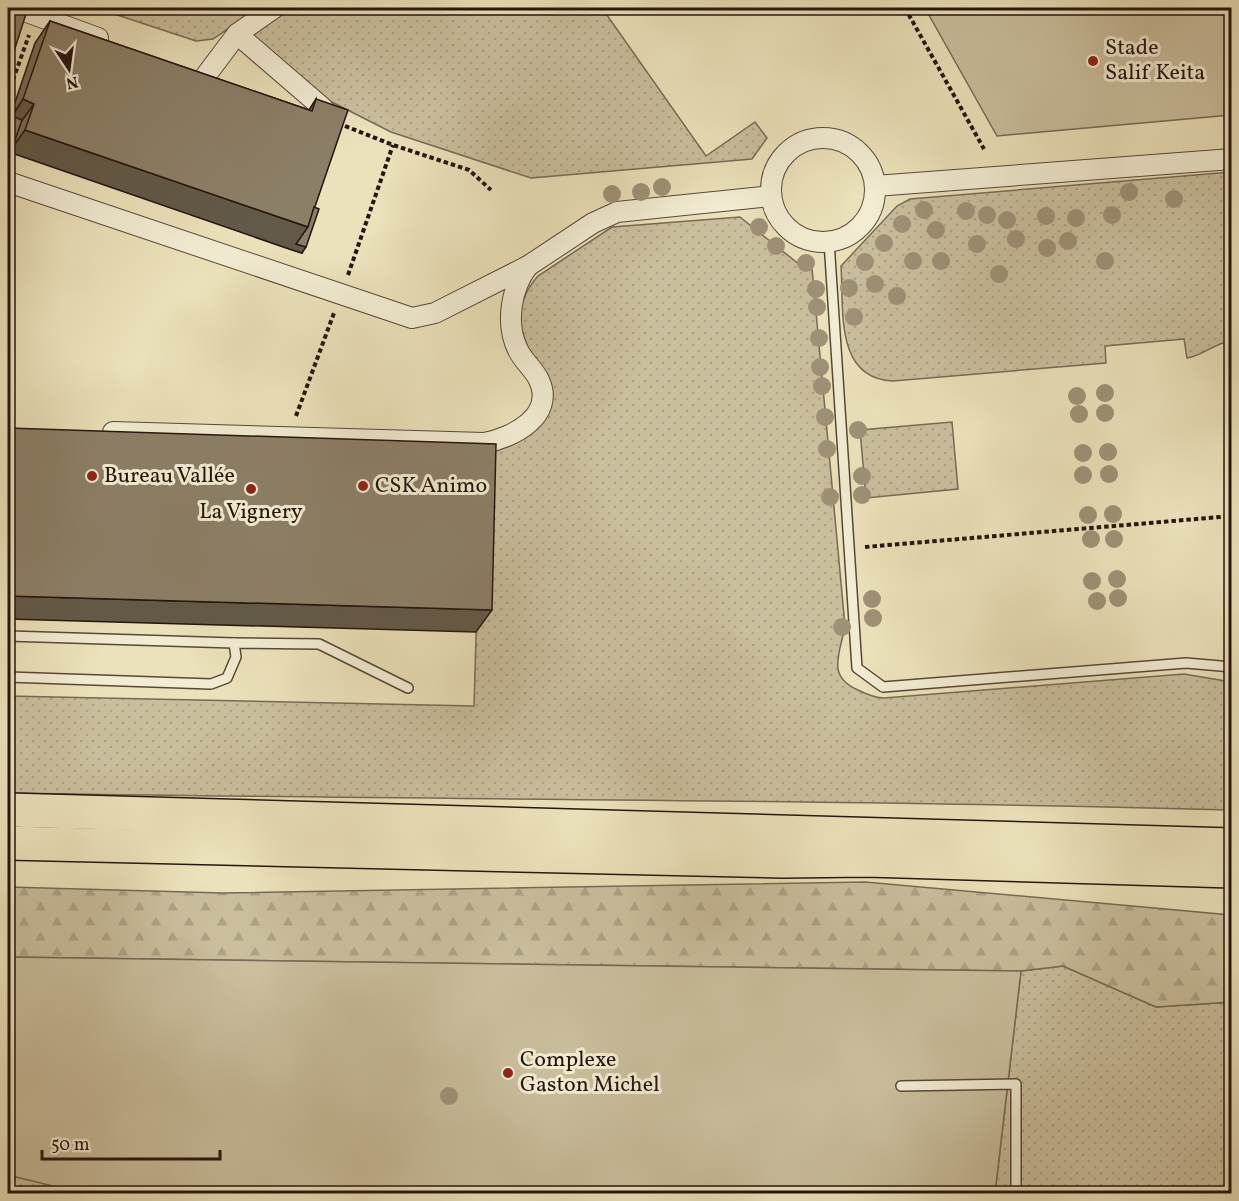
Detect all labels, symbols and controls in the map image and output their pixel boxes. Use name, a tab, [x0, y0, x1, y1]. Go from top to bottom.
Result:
place label: Stade Salif Keita	[1105, 33, 1205, 89]
north arrow	[39, 39, 99, 99]
marker: Stade Salif Keita	[1086, 54, 1100, 68]
text: N	[63, 70, 80, 94]
place label: Bureau Vallée	[104, 461, 235, 492]
marker: Bureau Vallée	[85, 469, 99, 483]
place label: CSK Animo	[375, 471, 487, 502]
marker: CSK Animo	[356, 479, 370, 493]
marker: La Vignery	[244, 482, 258, 496]
place label: La Vignery	[199, 497, 303, 528]
place label: Complexe Gaston Michel	[520, 1045, 660, 1101]
marker: Complexe Gaston Michel	[501, 1066, 515, 1080]
scale bar	[42, 1123, 220, 1161]
text: 50 m	[51, 1133, 90, 1158]

